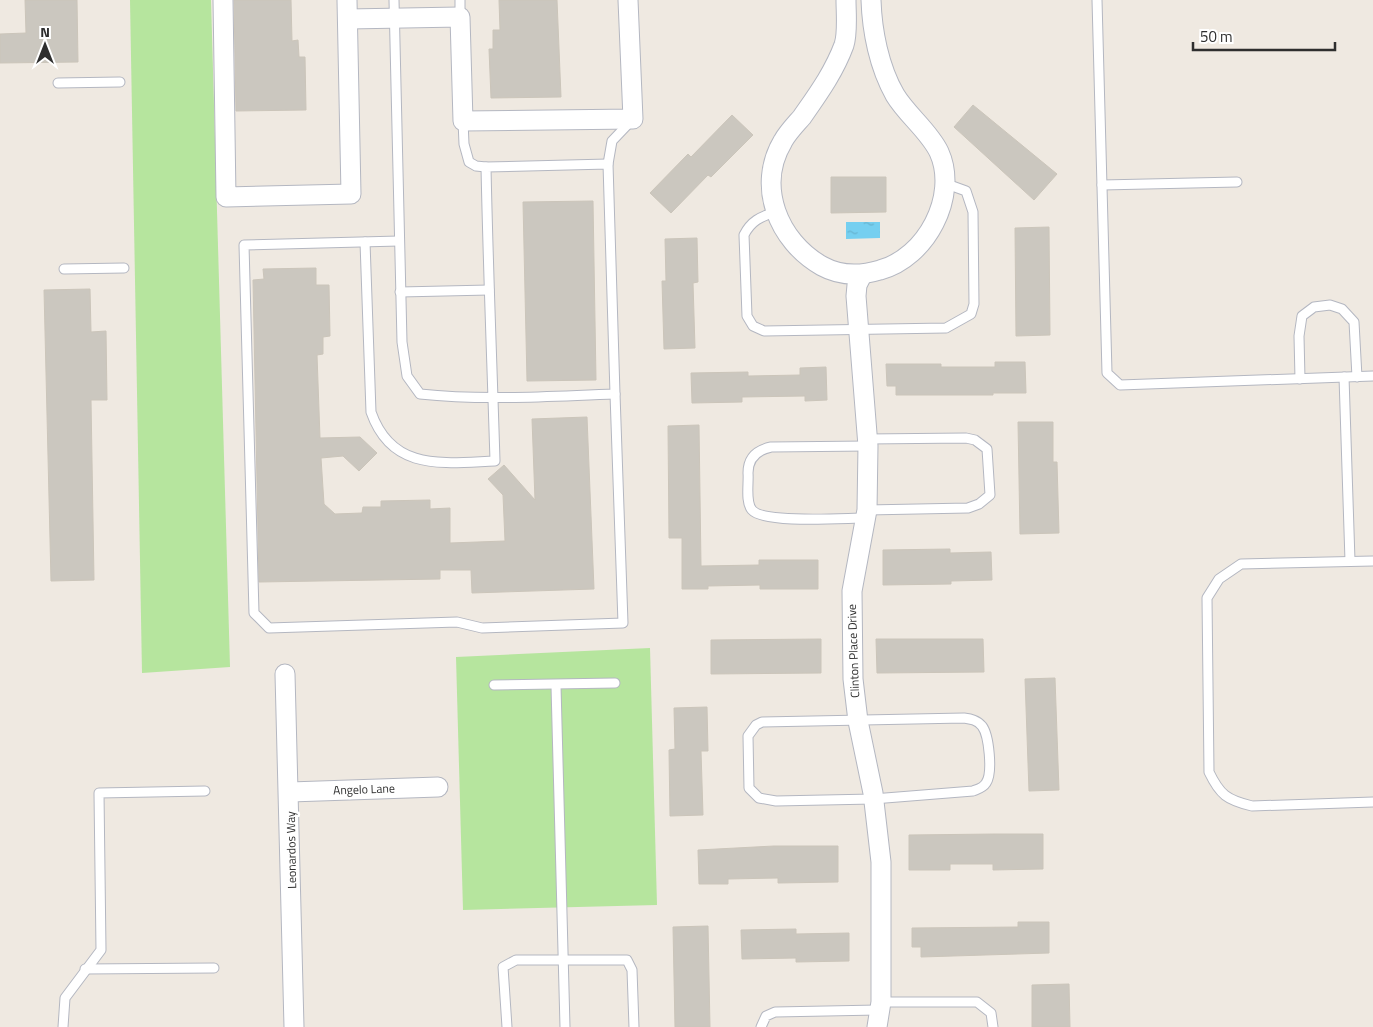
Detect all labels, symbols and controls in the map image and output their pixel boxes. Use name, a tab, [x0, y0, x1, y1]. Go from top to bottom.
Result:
north arrow	[20, 20, 70, 70]
scale bar	[1193, 20, 1336, 52]
text: N	[40, 21, 50, 42]
text: 50 m	[1200, 25, 1233, 48]
street label: Clinton Place Drive	[842, 604, 864, 698]
street label: Angelo Lane	[333, 778, 395, 800]
street label: Leonardos Way	[281, 811, 301, 889]

